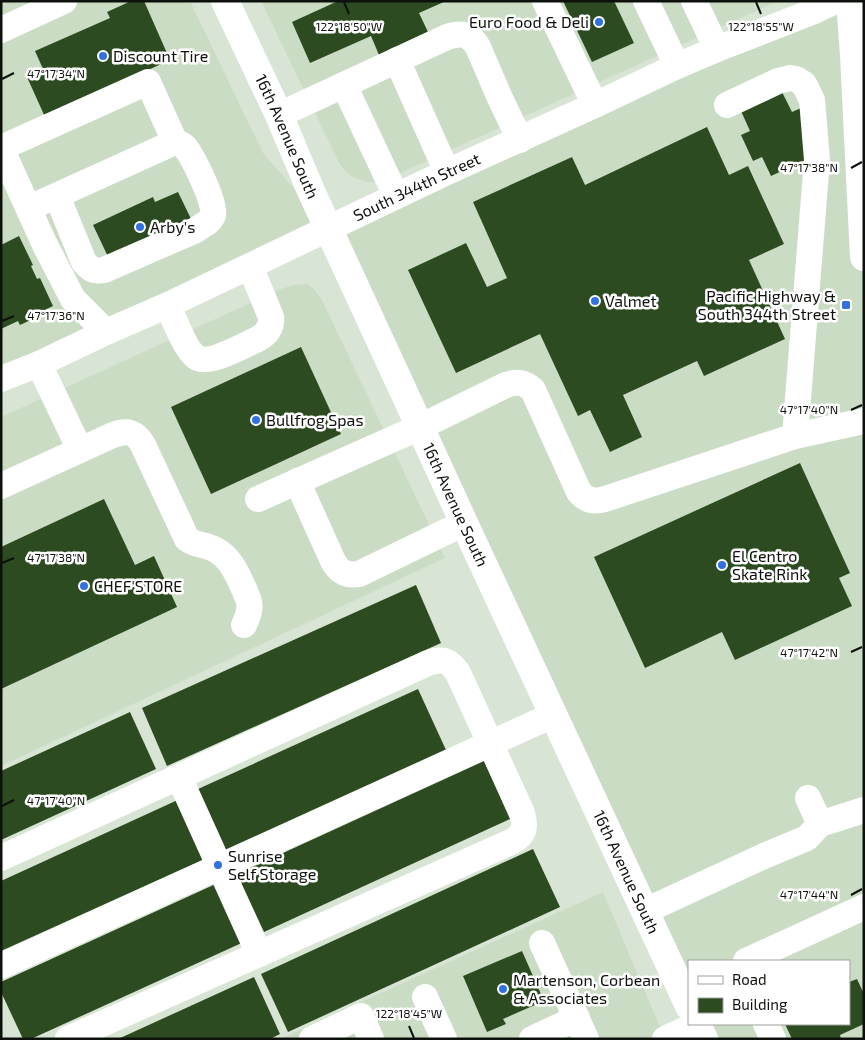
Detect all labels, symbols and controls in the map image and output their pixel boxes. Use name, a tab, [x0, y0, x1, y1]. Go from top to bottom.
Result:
place label: Euro Food & Deli	[469, 12, 589, 31]
marker: Euro Food & Deli	[593, 16, 605, 28]
text: 122°18'50"W	[316, 19, 382, 33]
text: 122°18'55"W	[728, 19, 794, 33]
place label: Discount Tire	[113, 46, 208, 65]
marker: Discount Tire	[97, 50, 109, 62]
text: 47°17'34"N	[27, 66, 85, 80]
street label: 16th Avenue South	[252, 71, 323, 201]
street label: South 344th Street	[350, 148, 483, 224]
text: 47°17'38"N	[780, 160, 838, 174]
place label: Arby's	[150, 217, 195, 236]
marker: Arby's	[134, 221, 146, 233]
place label: Pacific Highway & South 344th Street	[698, 286, 836, 323]
place label: Valmet	[605, 291, 657, 310]
marker: Valmet	[589, 295, 601, 307]
marker: Pacific Highway & South 344th Street	[840, 299, 852, 311]
text: 47°17'36"N	[27, 308, 85, 322]
text: 47°17'40"N	[780, 402, 838, 416]
place label: Bullfrog Spas	[266, 410, 364, 429]
marker: Bullfrog Spas	[250, 414, 262, 426]
street label: 16th Avenue South	[420, 440, 493, 569]
place label: El Centro Skate Rink	[732, 546, 807, 583]
text: 47°17'38"N	[27, 550, 85, 564]
marker: El Centro Skate Rink	[716, 559, 728, 571]
place label: CHEF'STORE	[94, 576, 182, 595]
marker: CHEF'STORE	[78, 580, 90, 592]
text: 47°17'42"N	[780, 645, 838, 659]
text: 47°17'40"N	[27, 793, 85, 807]
street label: 16th Avenue South	[590, 807, 664, 936]
place label: Sunrise Self Storage	[228, 846, 316, 883]
marker: Sunrise Self Storage	[212, 859, 224, 871]
text: 47°17'44"N	[780, 887, 838, 901]
legend	[688, 960, 850, 1025]
place label: Martenson, Corbean & Associates	[513, 970, 660, 1007]
text: Road	[732, 970, 767, 988]
marker: Martenson, Corbean & Associates	[497, 983, 509, 995]
text: Building	[732, 995, 788, 1013]
text: 122°18'45"W	[376, 1006, 442, 1020]

